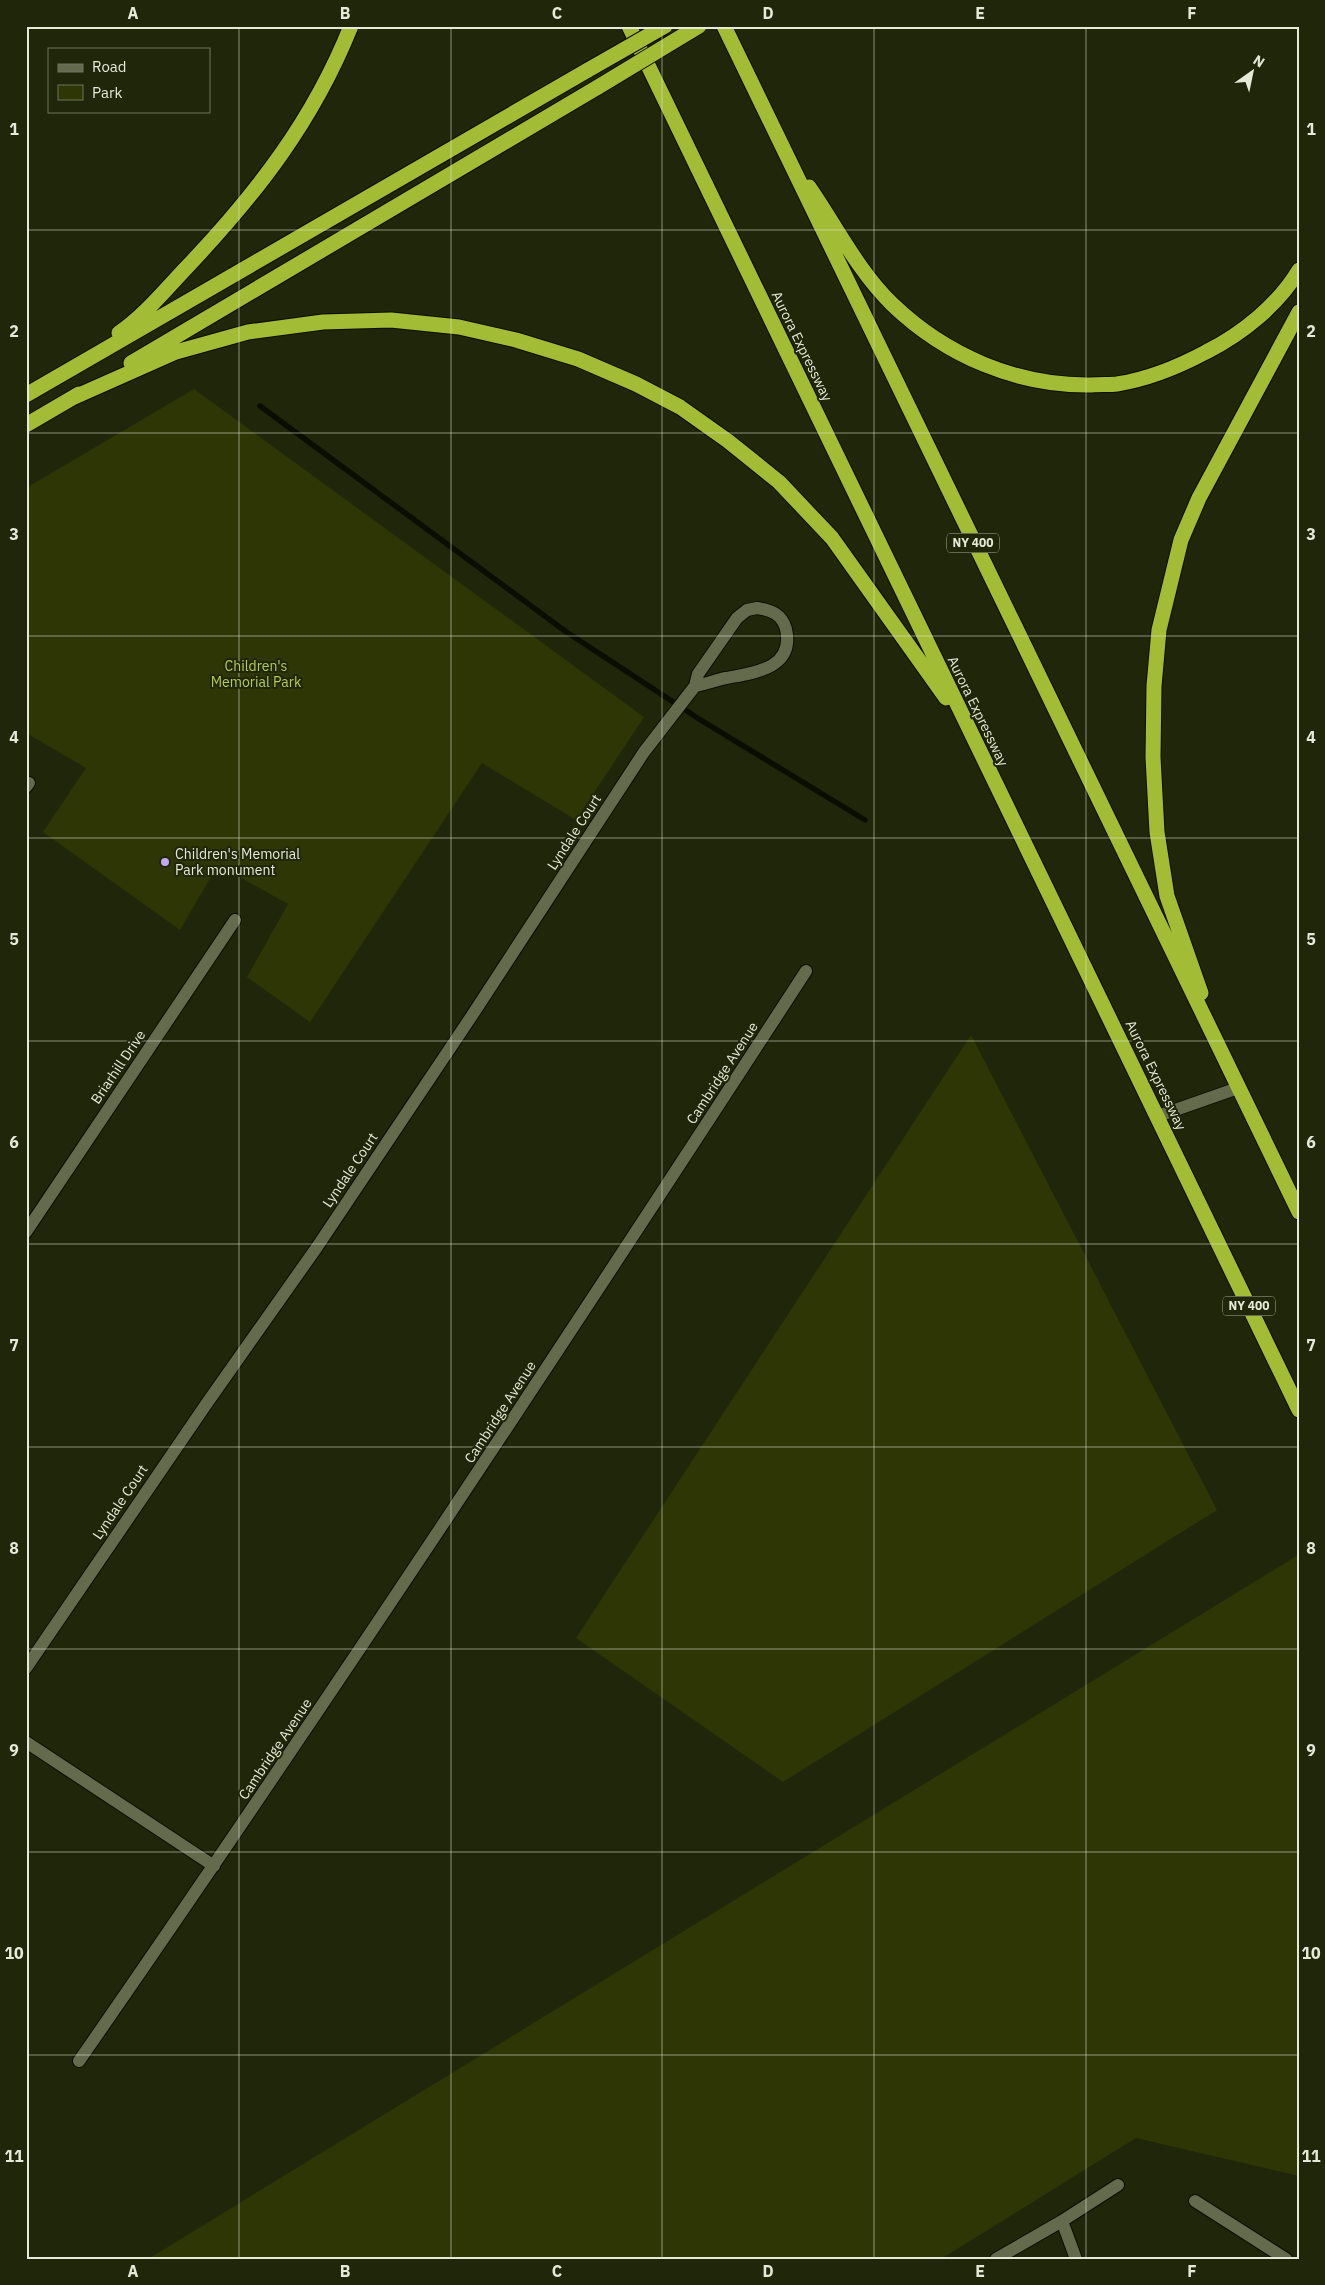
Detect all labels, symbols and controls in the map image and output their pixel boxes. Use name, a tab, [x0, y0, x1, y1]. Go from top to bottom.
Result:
text: A	[128, 3, 139, 23]
text: B	[340, 3, 351, 23]
text: C	[552, 3, 562, 23]
text: D	[762, 3, 774, 23]
text: E	[975, 3, 985, 23]
text: F	[1187, 3, 1197, 23]
legend	[48, 48, 210, 112]
north arrow	[1228, 48, 1278, 98]
text: N	[1250, 51, 1268, 71]
text: Road	[92, 57, 127, 76]
text: Park	[92, 83, 122, 102]
text: 1	[9, 119, 19, 139]
text: 1	[1306, 119, 1316, 139]
street label: Aurora Expressway	[768, 288, 836, 404]
text: 2	[9, 321, 19, 341]
text: 2	[1306, 321, 1316, 341]
text: 3	[9, 524, 19, 544]
text: 3	[1306, 524, 1316, 544]
road number: NY 400	[947, 534, 999, 552]
street label: Aurora Expressway	[944, 653, 1012, 769]
park label: Children's Memorial Park	[211, 657, 302, 691]
text: 4	[9, 727, 19, 747]
text: 4	[1306, 727, 1316, 747]
street label: Lyndale Court	[543, 791, 605, 873]
place label: Children's Memorial Park monument	[175, 845, 300, 879]
marker: Children's Memorial Park monument	[159, 856, 171, 868]
text: 5	[9, 929, 19, 949]
text: 5	[1306, 929, 1316, 949]
street label: Aurora Expressway	[1122, 1017, 1190, 1133]
street label: Cambridge Avenue	[682, 1018, 762, 1128]
street label: Briarhill Drive	[87, 1026, 149, 1107]
street label: Lyndale Court	[318, 1129, 382, 1211]
text: 6	[9, 1132, 19, 1152]
text: 6	[1306, 1132, 1316, 1152]
road number: NY 400	[1223, 1296, 1275, 1315]
text: 7	[9, 1335, 19, 1355]
text: 7	[1306, 1335, 1316, 1355]
street label: Cambridge Avenue	[460, 1357, 540, 1467]
street label: Lyndale Court	[88, 1461, 152, 1543]
text: 8	[9, 1538, 19, 1558]
text: 8	[1306, 1538, 1316, 1558]
street label: Cambridge Avenue	[234, 1695, 316, 1803]
text: 9	[9, 1740, 19, 1760]
text: 9	[1306, 1740, 1316, 1760]
text: 10	[4, 1943, 24, 1963]
text: 10	[1301, 1943, 1321, 1963]
text: 11	[4, 2146, 24, 2166]
text: 11	[1301, 2146, 1321, 2166]
text: A	[128, 2261, 139, 2281]
text: B	[340, 2261, 351, 2281]
text: C	[552, 2261, 562, 2281]
text: D	[762, 2261, 774, 2281]
text: E	[975, 2261, 985, 2281]
text: F	[1187, 2261, 1197, 2281]

